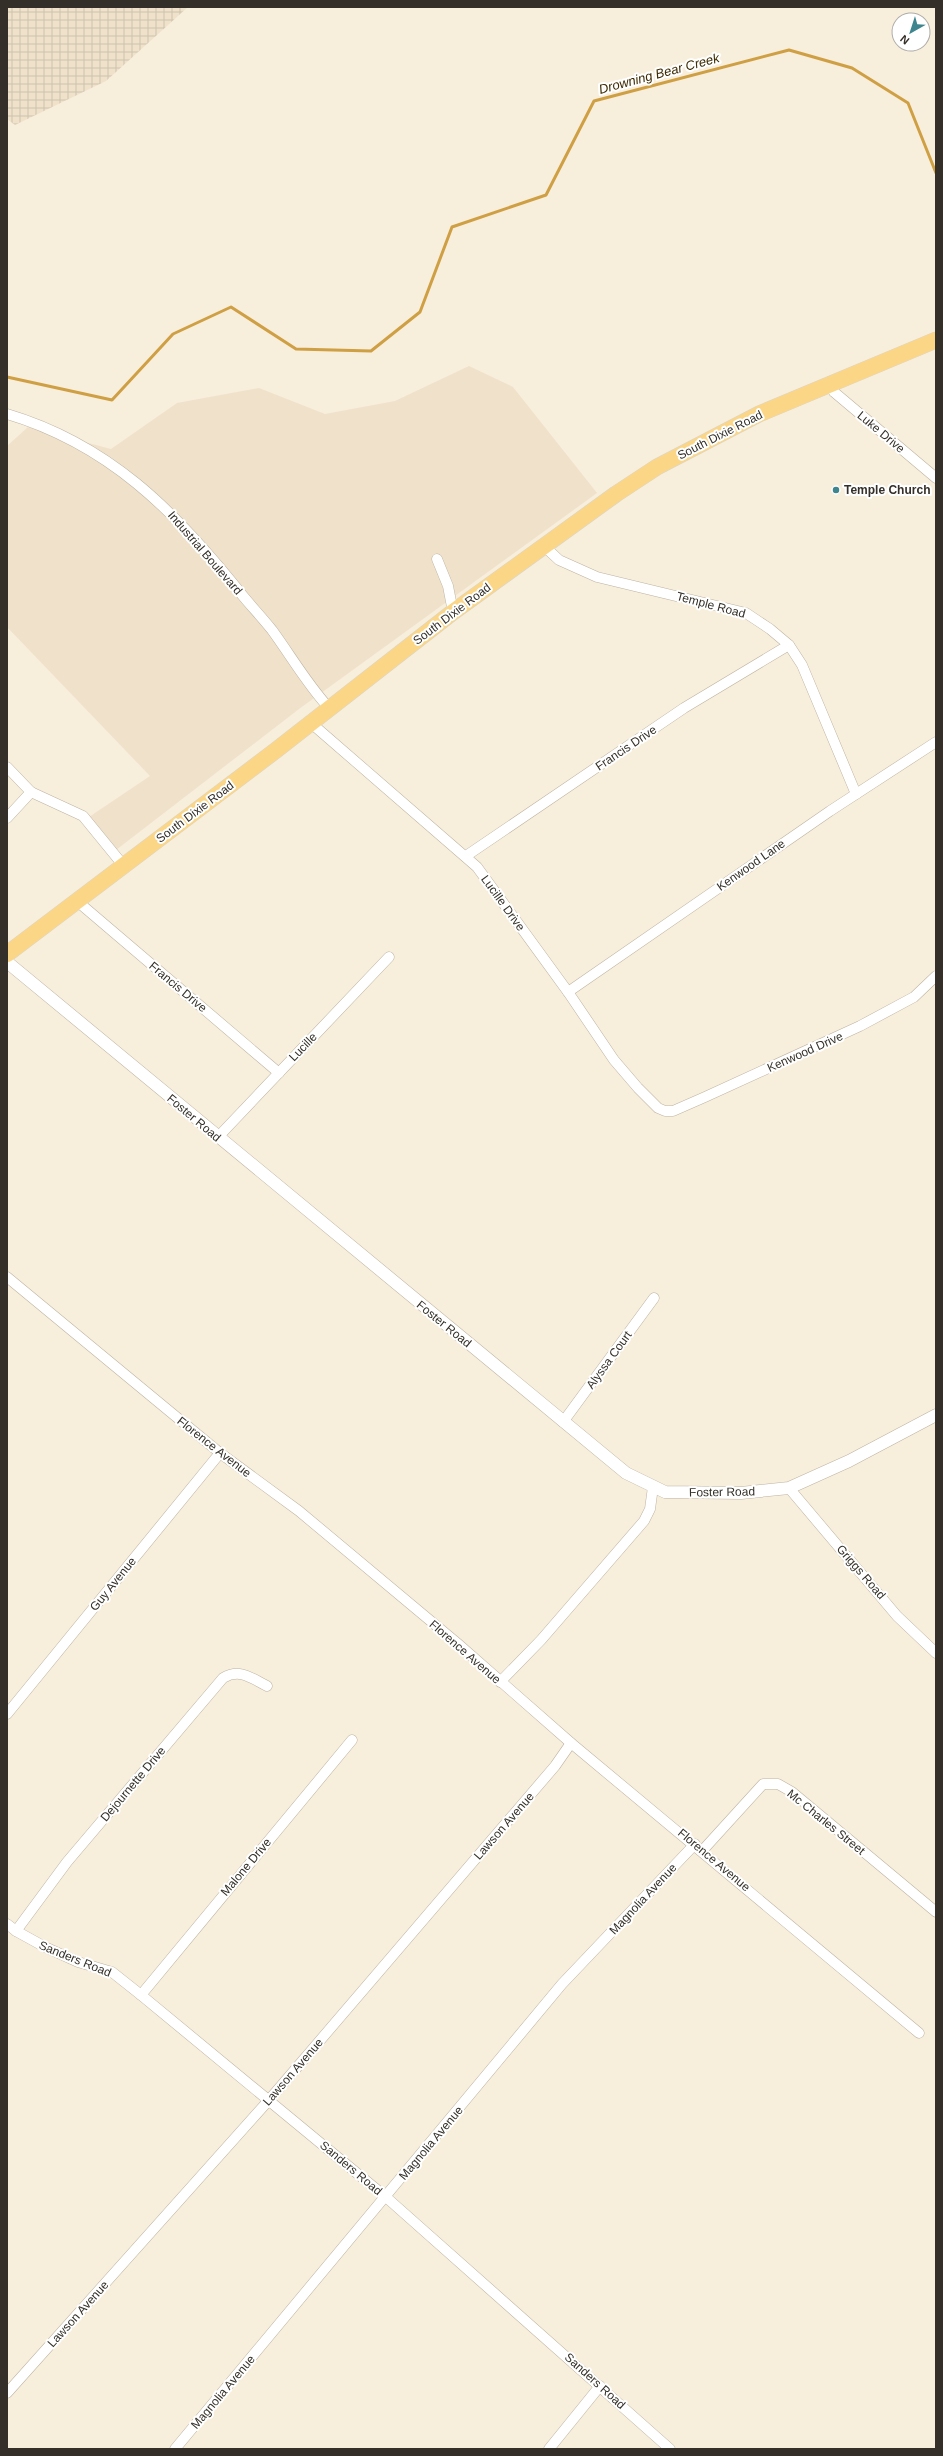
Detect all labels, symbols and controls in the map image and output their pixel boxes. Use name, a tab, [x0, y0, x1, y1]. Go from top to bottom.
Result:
north arrow	[891, 12, 931, 52]
text: N	[898, 33, 912, 47]
water label: Drowning Bear Creek	[597, 50, 723, 97]
street label: South Dixie Road	[675, 408, 765, 462]
street label: Luke Drive	[855, 408, 908, 456]
place label: Temple Church	[844, 483, 930, 497]
marker: Temple Church	[831, 485, 841, 495]
street label: Industrial Boulevard	[165, 508, 245, 598]
street label: South Dixie Road	[410, 580, 494, 648]
street label: Temple Road	[675, 589, 747, 621]
street label: Francis Drive	[593, 722, 659, 774]
street label: South Dixie Road	[153, 778, 237, 846]
street label: Kenwood Lane	[714, 836, 788, 894]
street label: Lucille Drive	[478, 872, 528, 934]
street label: Francis Drive	[146, 959, 210, 1015]
street label: Kenwood Drive	[765, 1029, 845, 1075]
street label: Lucille	[286, 1030, 320, 1064]
street label: Foster Road	[164, 1091, 224, 1145]
street label: Foster Road	[414, 1298, 474, 1350]
street label: Alyssa Court	[583, 1328, 635, 1392]
street label: Florence Avenue	[174, 1414, 254, 1480]
street label: Foster Road	[689, 1484, 755, 1500]
street label: Griggs Road	[834, 1542, 888, 1602]
street label: Guy Avenue	[87, 1554, 139, 1614]
street label: Florence Avenue	[427, 1617, 504, 1687]
street label: Dejournette Drive	[98, 1743, 169, 1824]
street label: Mc Charles Street	[784, 1786, 868, 1858]
street label: Lawson Avenue	[471, 1789, 537, 1862]
street label: Florence Avenue	[675, 1826, 753, 1894]
street label: Malone Drive	[218, 1835, 274, 1899]
street label: Magnolia Avenue	[607, 1860, 680, 1937]
street label: Sanders Road	[37, 1938, 113, 1980]
street label: Lawson Avenue	[260, 2035, 326, 2108]
street label: Magnolia Avenue	[396, 2103, 466, 2183]
street label: Sanders Road	[317, 2138, 385, 2198]
street label: Lawson Avenue	[45, 2278, 112, 2350]
street label: Sanders Road	[562, 2350, 628, 2412]
street label: Magnolia Avenue	[188, 2352, 258, 2432]

